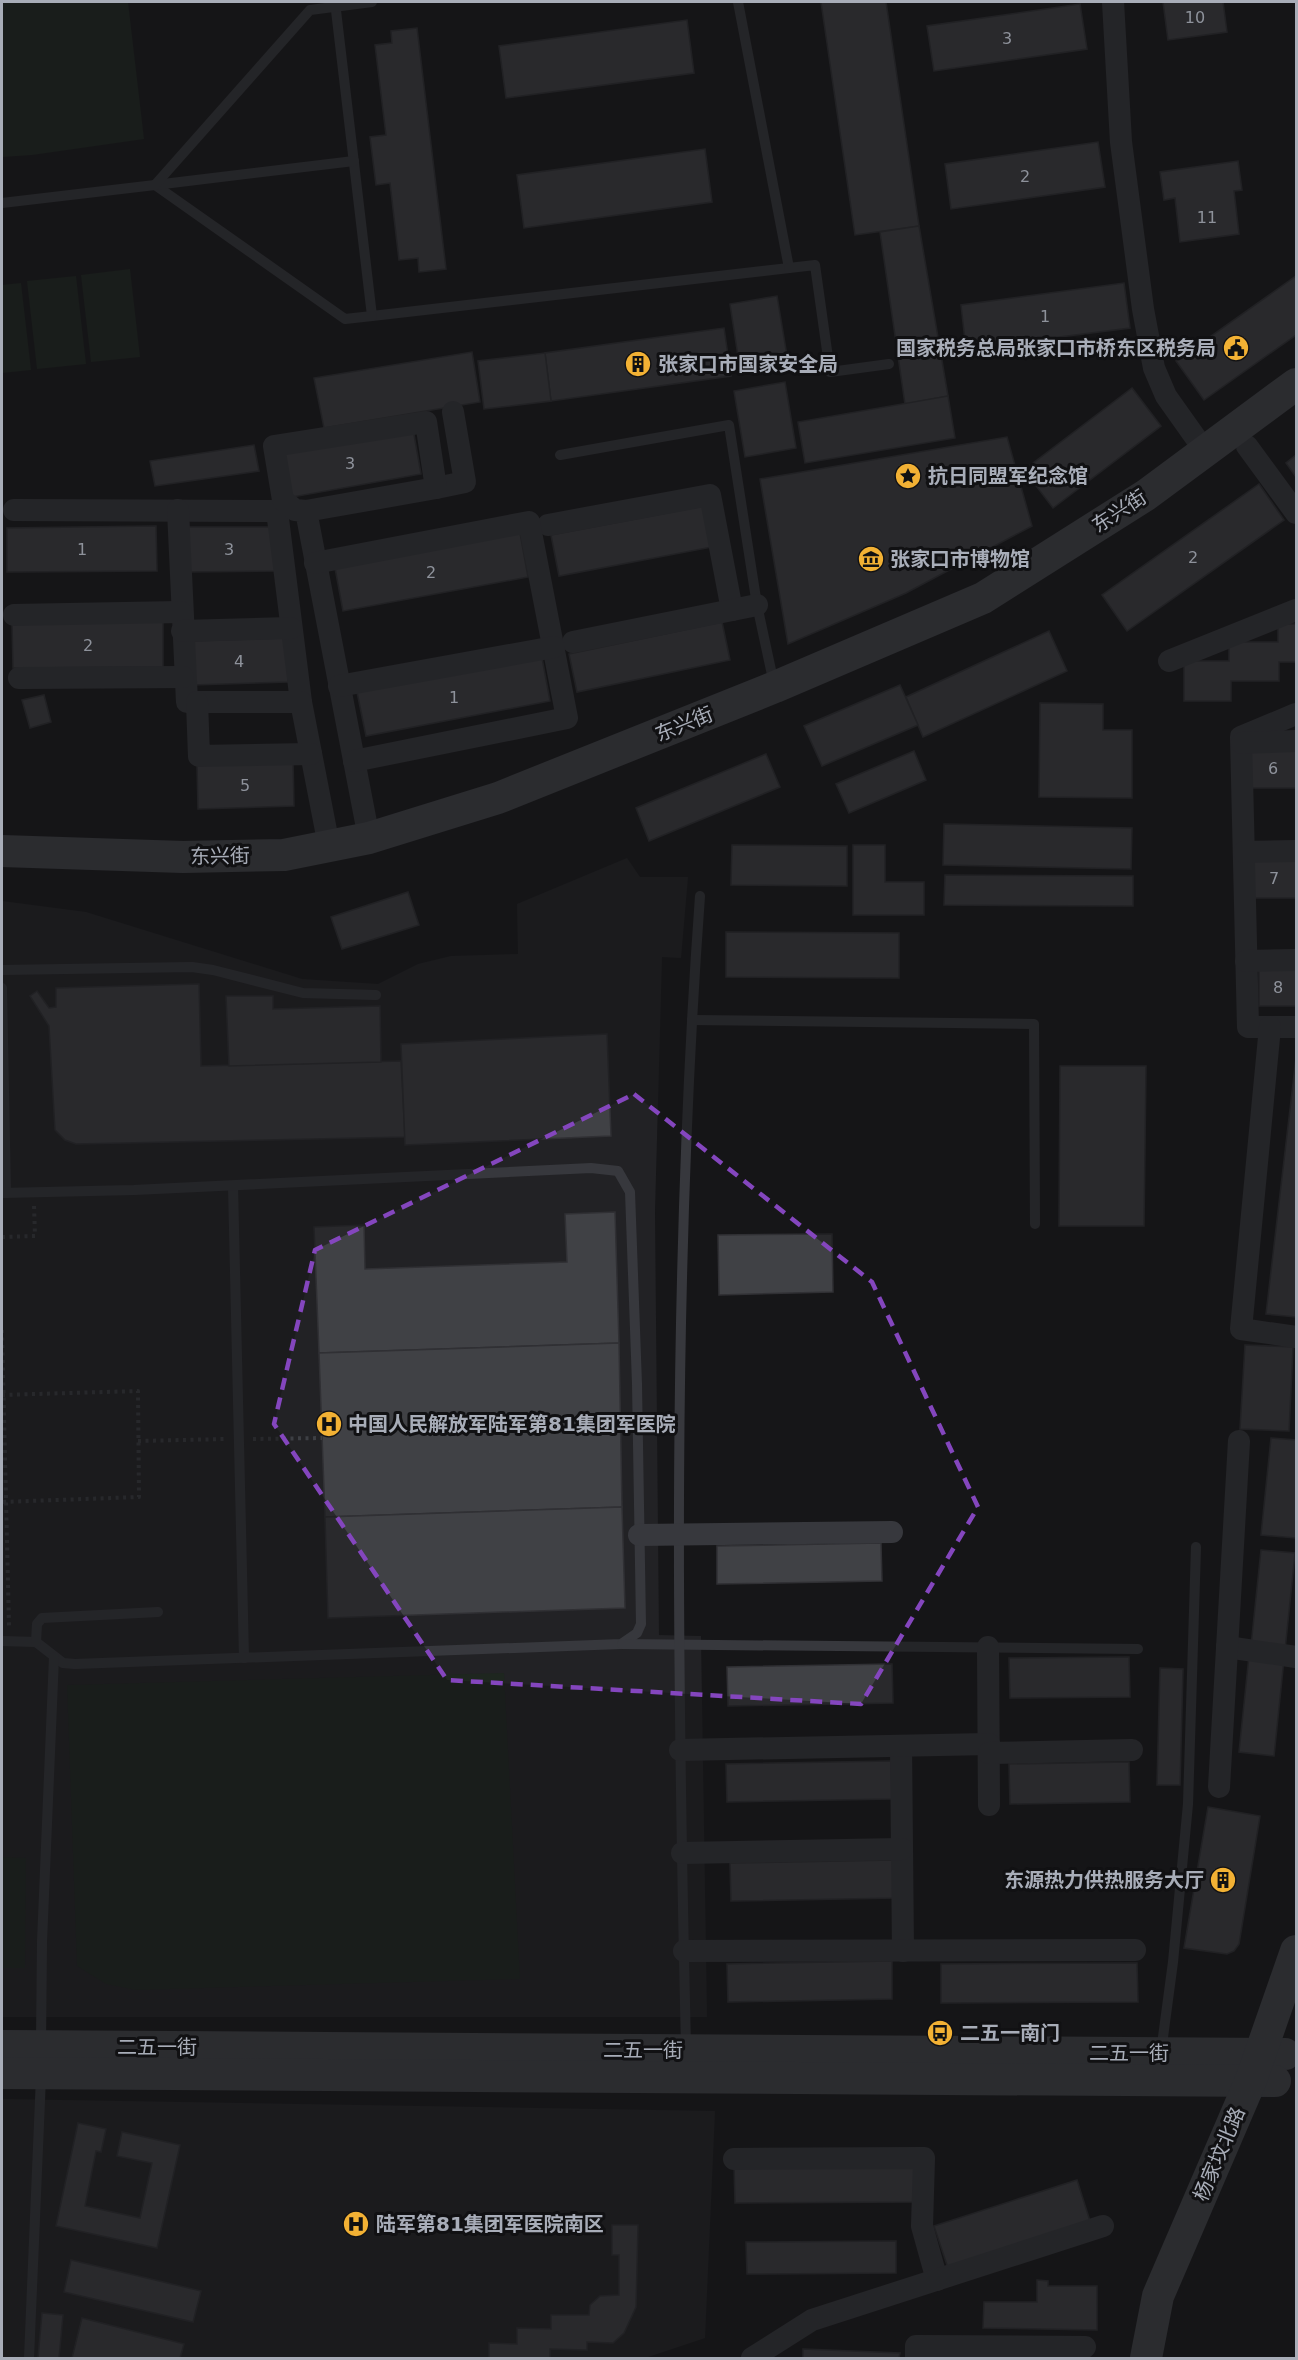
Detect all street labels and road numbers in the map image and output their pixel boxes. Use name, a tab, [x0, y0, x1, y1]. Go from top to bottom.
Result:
street label: 东兴街	[1087, 485, 1151, 537]
street label: 东兴街	[652, 702, 716, 746]
street label: 东兴街	[190, 843, 250, 869]
street label: 二五一街	[117, 2035, 197, 2059]
street label: 二五一街	[603, 2038, 683, 2062]
street label: 二五一街	[1089, 2041, 1169, 2065]
street label: 杨家坟北路	[1188, 2103, 1250, 2205]

